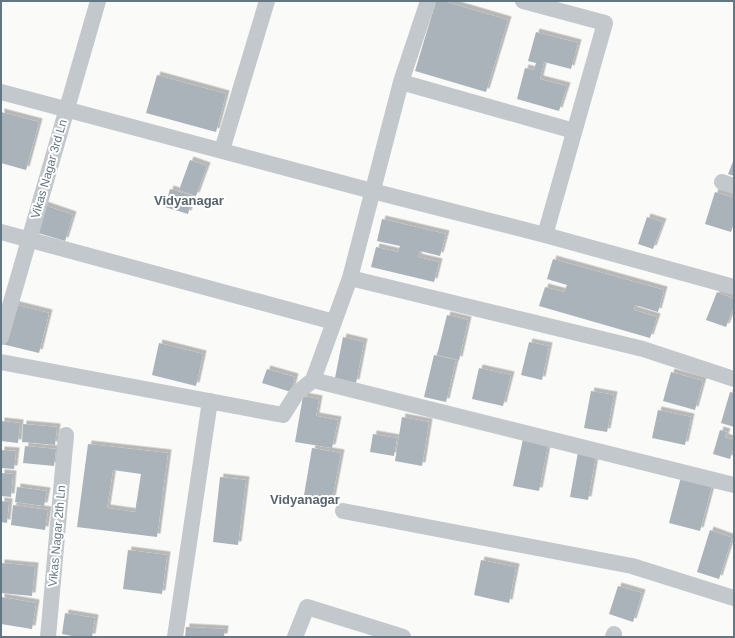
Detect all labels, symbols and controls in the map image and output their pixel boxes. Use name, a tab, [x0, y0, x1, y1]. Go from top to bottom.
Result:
street label: Vikas Nagar 3rd Ln	[28, 118, 70, 220]
district label: Vidyanagar	[154, 193, 224, 208]
street label: Vikas Nagar 2th Ln	[46, 485, 68, 587]
district label: Vidyanagar	[270, 492, 340, 507]

